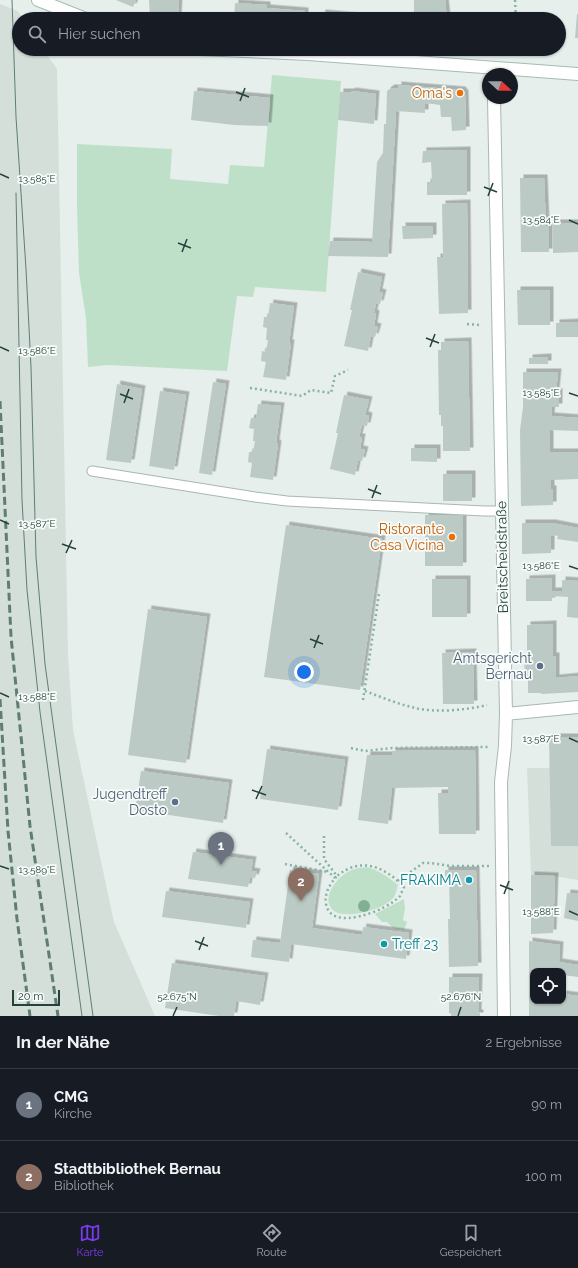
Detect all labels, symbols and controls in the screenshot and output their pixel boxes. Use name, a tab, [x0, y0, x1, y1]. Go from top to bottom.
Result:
search box	[12, 12, 566, 56]
icon: search	[26, 23, 48, 45]
text: Hier suchen	[58, 25, 141, 43]
north arrow	[482, 68, 518, 104]
place label: Oma's	[412, 85, 452, 101]
marker: Oma's	[455, 88, 465, 98]
text: 13.585°E	[18, 173, 56, 184]
text: 13.584°E	[523, 214, 559, 225]
text: 13.586°E	[18, 345, 56, 356]
text: 13.585°E	[522, 387, 560, 398]
street label: Breitscheidstraße	[493, 501, 511, 613]
text: 13.587°E	[19, 518, 56, 529]
place label: Ristorante Casa Vicina	[370, 521, 444, 553]
marker: Ristorante Casa Vicina	[447, 532, 457, 542]
text: 13.586°E	[522, 560, 560, 571]
place label: Amtsgericht Bernau	[453, 650, 532, 682]
marker: Amtsgericht Bernau	[535, 661, 545, 671]
your location	[294, 662, 314, 682]
text: 13.588°E	[18, 691, 56, 702]
text: 13.587°E	[523, 733, 560, 744]
place label: Jugendtreff Dosto	[93, 786, 168, 818]
marker: Jugendtreff Dosto	[170, 797, 180, 807]
pin: 1	[208, 832, 234, 865]
text: 13.589°E	[18, 864, 56, 875]
pin: 2	[288, 868, 314, 901]
place label: FRAKIMA	[400, 872, 462, 888]
marker: FRAKIMA	[464, 875, 474, 885]
text: 13.588°E	[522, 906, 560, 917]
place label: Treff 23	[392, 936, 438, 952]
marker: Treff 23	[379, 939, 389, 949]
map controls	[530, 968, 566, 1004]
button: locate	[530, 968, 566, 1004]
scale bar	[12, 988, 60, 1007]
text: 20 m	[18, 990, 43, 1003]
text: 52.675°N	[157, 991, 197, 1002]
text: 52.676°N	[441, 991, 481, 1002]
text: In der Nähe	[16, 1032, 110, 1052]
text: 2 Ergebnisse	[485, 1035, 562, 1050]
text: CMG	[54, 1088, 88, 1106]
text: 1	[26, 1097, 32, 1112]
text: 90 m	[531, 1097, 562, 1112]
text: Kirche	[54, 1106, 92, 1121]
text: Stadtbibliothek Bernau	[54, 1160, 221, 1178]
text: 2	[25, 1169, 33, 1184]
text: 100 m	[525, 1169, 562, 1184]
text: Bibliothek	[54, 1178, 114, 1193]
tab: Karte	[77, 1222, 104, 1259]
tab: Route	[257, 1222, 287, 1259]
tab: Gespeichert	[440, 1222, 501, 1259]

